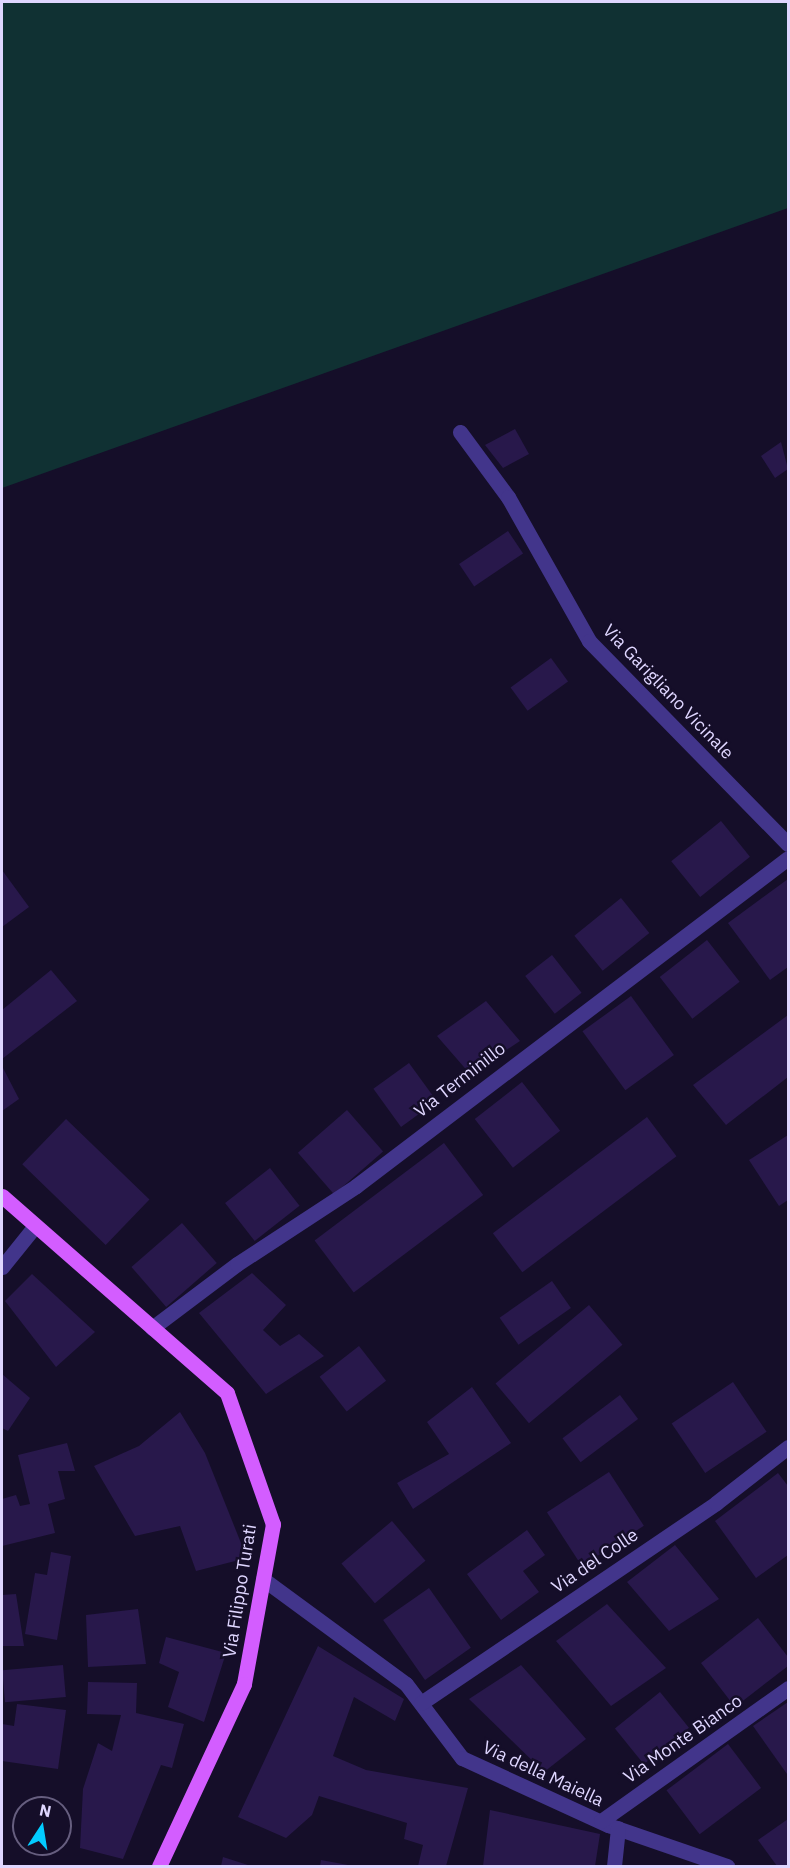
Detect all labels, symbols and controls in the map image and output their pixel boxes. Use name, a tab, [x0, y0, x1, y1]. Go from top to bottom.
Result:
street label: Via Garigliano Vicinale	[598, 620, 738, 764]
street label: Via Terminillo	[410, 1038, 510, 1122]
street label: Via Filippo Turati	[219, 1523, 261, 1659]
street label: Via del Colle	[548, 1524, 642, 1598]
street label: Via Monte Bianco	[620, 1690, 746, 1788]
street label: Via della Maiella	[479, 1737, 607, 1811]
north arrow	[12, 1796, 72, 1856]
text: N	[38, 1799, 53, 1821]

